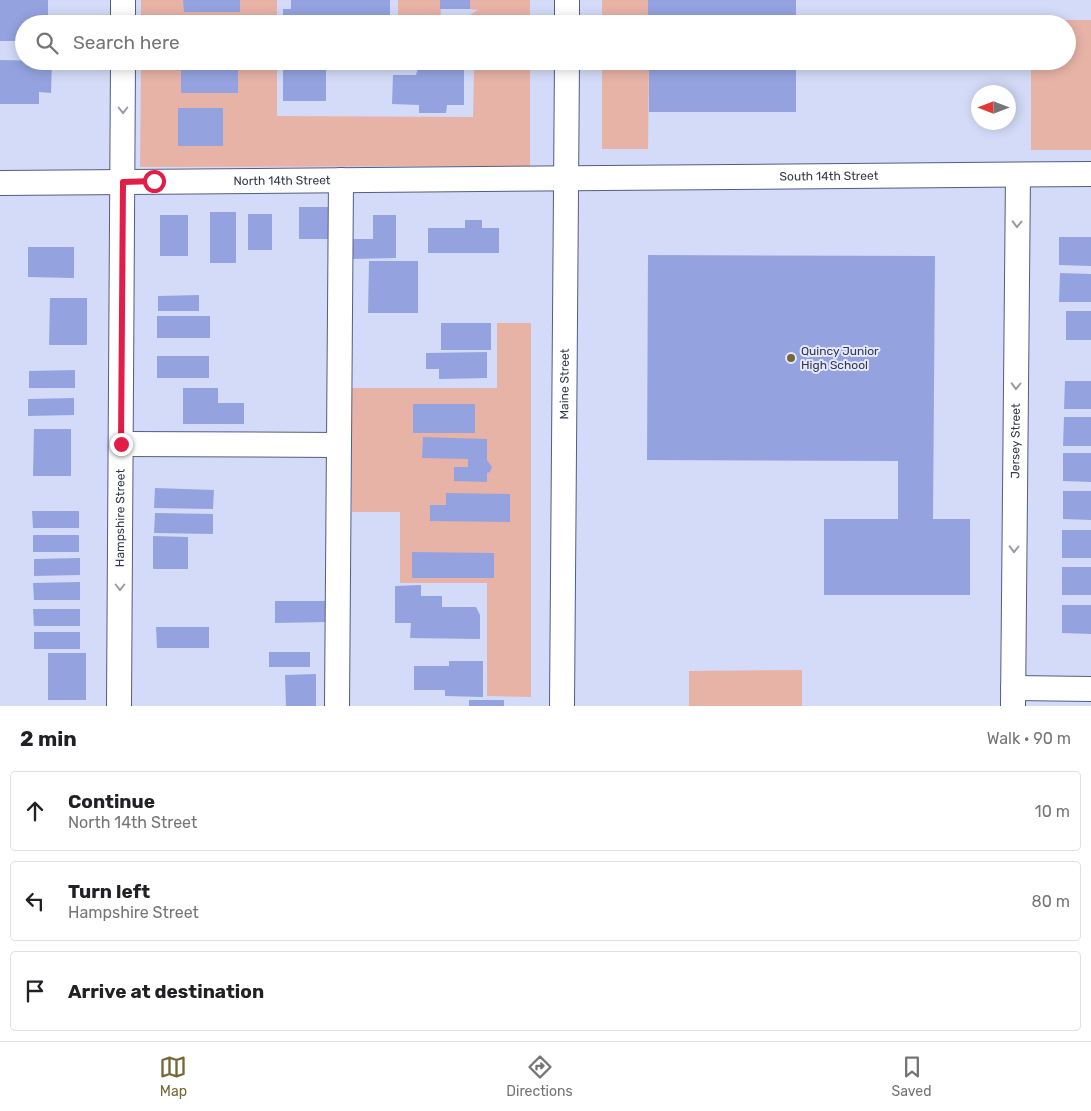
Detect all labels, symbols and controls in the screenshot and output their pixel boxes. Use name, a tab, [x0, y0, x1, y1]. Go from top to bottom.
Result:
search box	[15, 15, 1076, 70]
icon: search	[33, 29, 61, 57]
text: Search here	[73, 31, 180, 54]
north arrow	[971, 85, 1016, 130]
one-way arrow	[118, 106, 128, 114]
street label: South 14th Street	[779, 169, 879, 184]
route start	[143, 170, 166, 193]
street label: North 14th Street	[233, 173, 331, 188]
one-way arrow	[1012, 220, 1022, 228]
place label: Quincy Junior High School	[801, 344, 879, 372]
street label: Maine Street	[557, 348, 572, 419]
marker: Quincy Junior High School	[785, 352, 797, 364]
one-way arrow	[1011, 382, 1021, 390]
street label: Jersey Street	[1008, 403, 1023, 479]
route end	[110, 433, 133, 456]
street label: Hampshire Street	[113, 469, 127, 567]
one-way arrow	[1009, 545, 1019, 553]
one-way arrow	[115, 584, 125, 592]
text: 2 min	[20, 726, 77, 751]
text: Walk · 90 m	[987, 729, 1071, 748]
text: Continue	[68, 790, 155, 813]
icon: ahead	[21, 797, 49, 825]
text: 10 m	[1035, 802, 1070, 821]
text: North 14th Street	[68, 813, 197, 832]
text: Turn left	[68, 880, 150, 903]
icon: left	[21, 887, 49, 915]
text: 80 m	[1032, 892, 1070, 911]
text: Hampshire Street	[68, 903, 199, 922]
icon: arrive	[21, 977, 49, 1005]
text: Arrive at destination	[68, 980, 264, 1003]
tab: Map	[159, 1053, 187, 1100]
tab: Directions	[506, 1053, 573, 1100]
tab: Saved	[892, 1053, 932, 1100]

